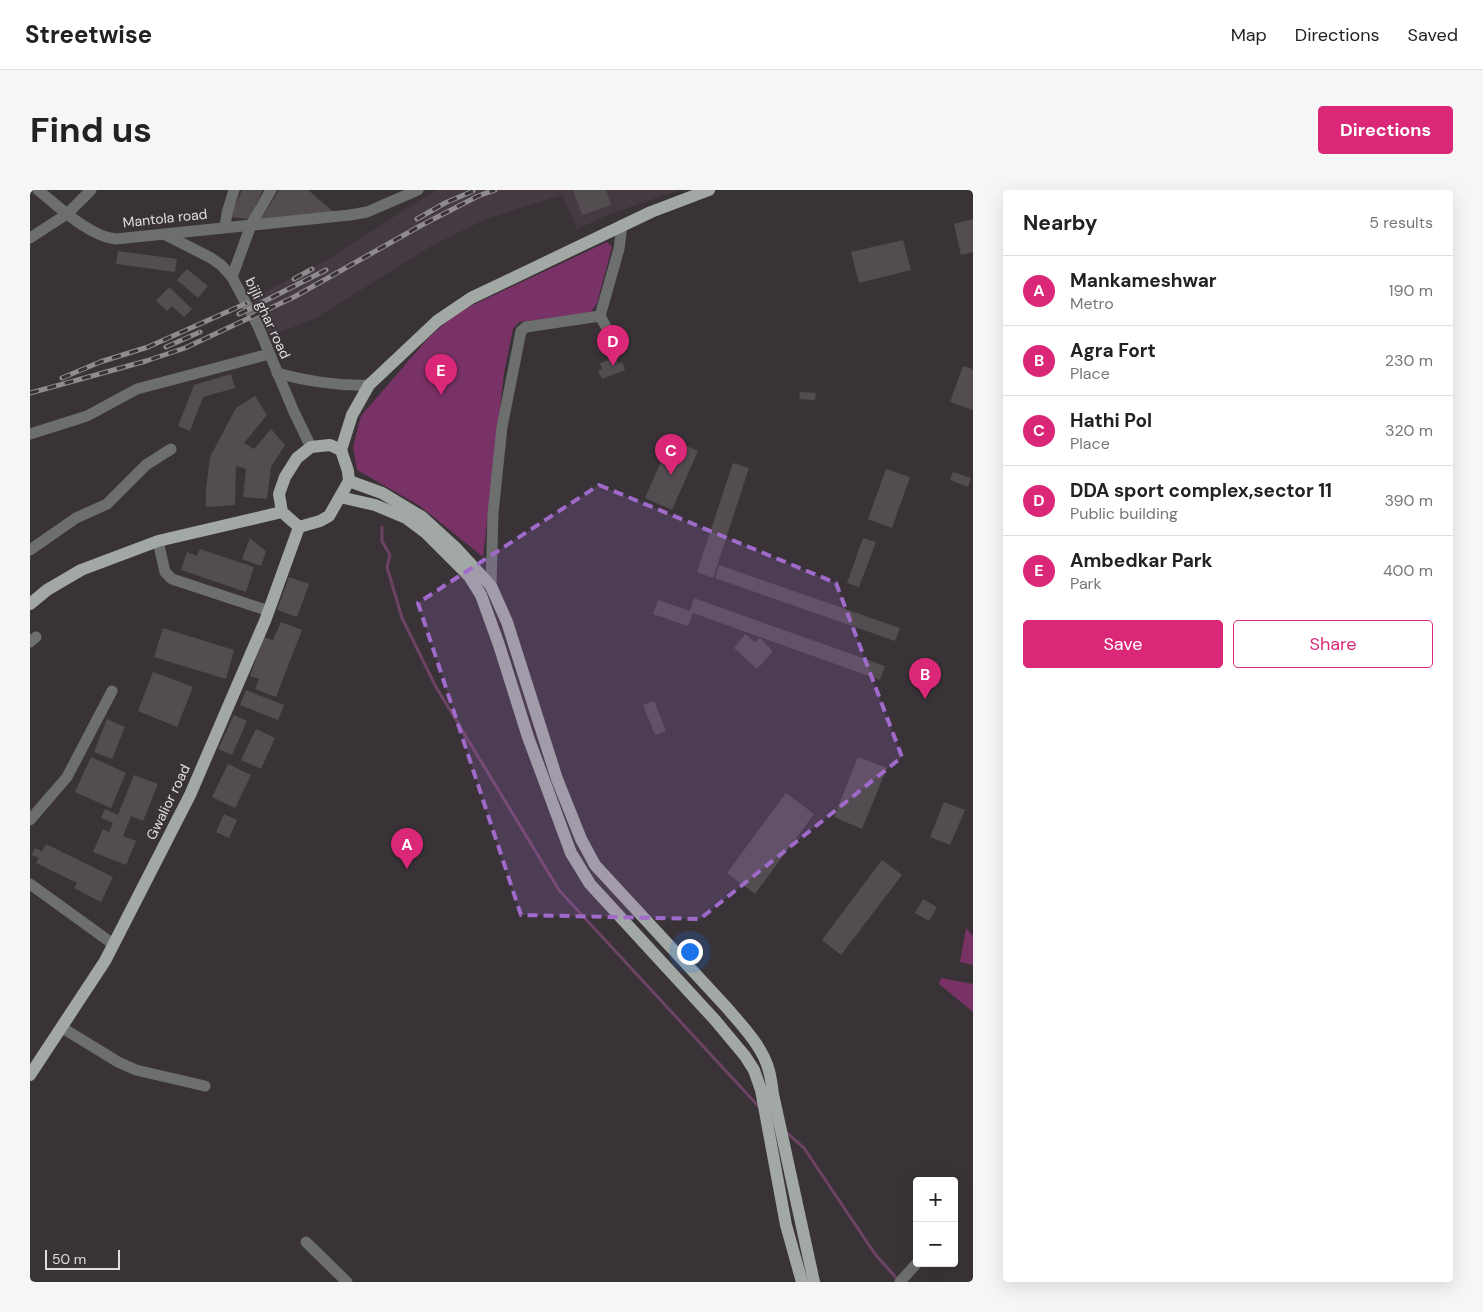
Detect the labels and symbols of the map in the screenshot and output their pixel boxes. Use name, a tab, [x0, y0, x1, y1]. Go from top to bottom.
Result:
street label: Mantola road	[122, 205, 208, 231]
street label: bijli ghar road	[241, 274, 295, 362]
pin: D	[597, 325, 629, 366]
pin: E	[425, 354, 457, 395]
pin: C	[655, 434, 687, 475]
pin: B	[909, 658, 941, 699]
street label: Gwalior road	[142, 761, 194, 843]
pin: A	[391, 828, 423, 869]
your location	[677, 939, 703, 965]
scale bar	[45, 1247, 120, 1270]

